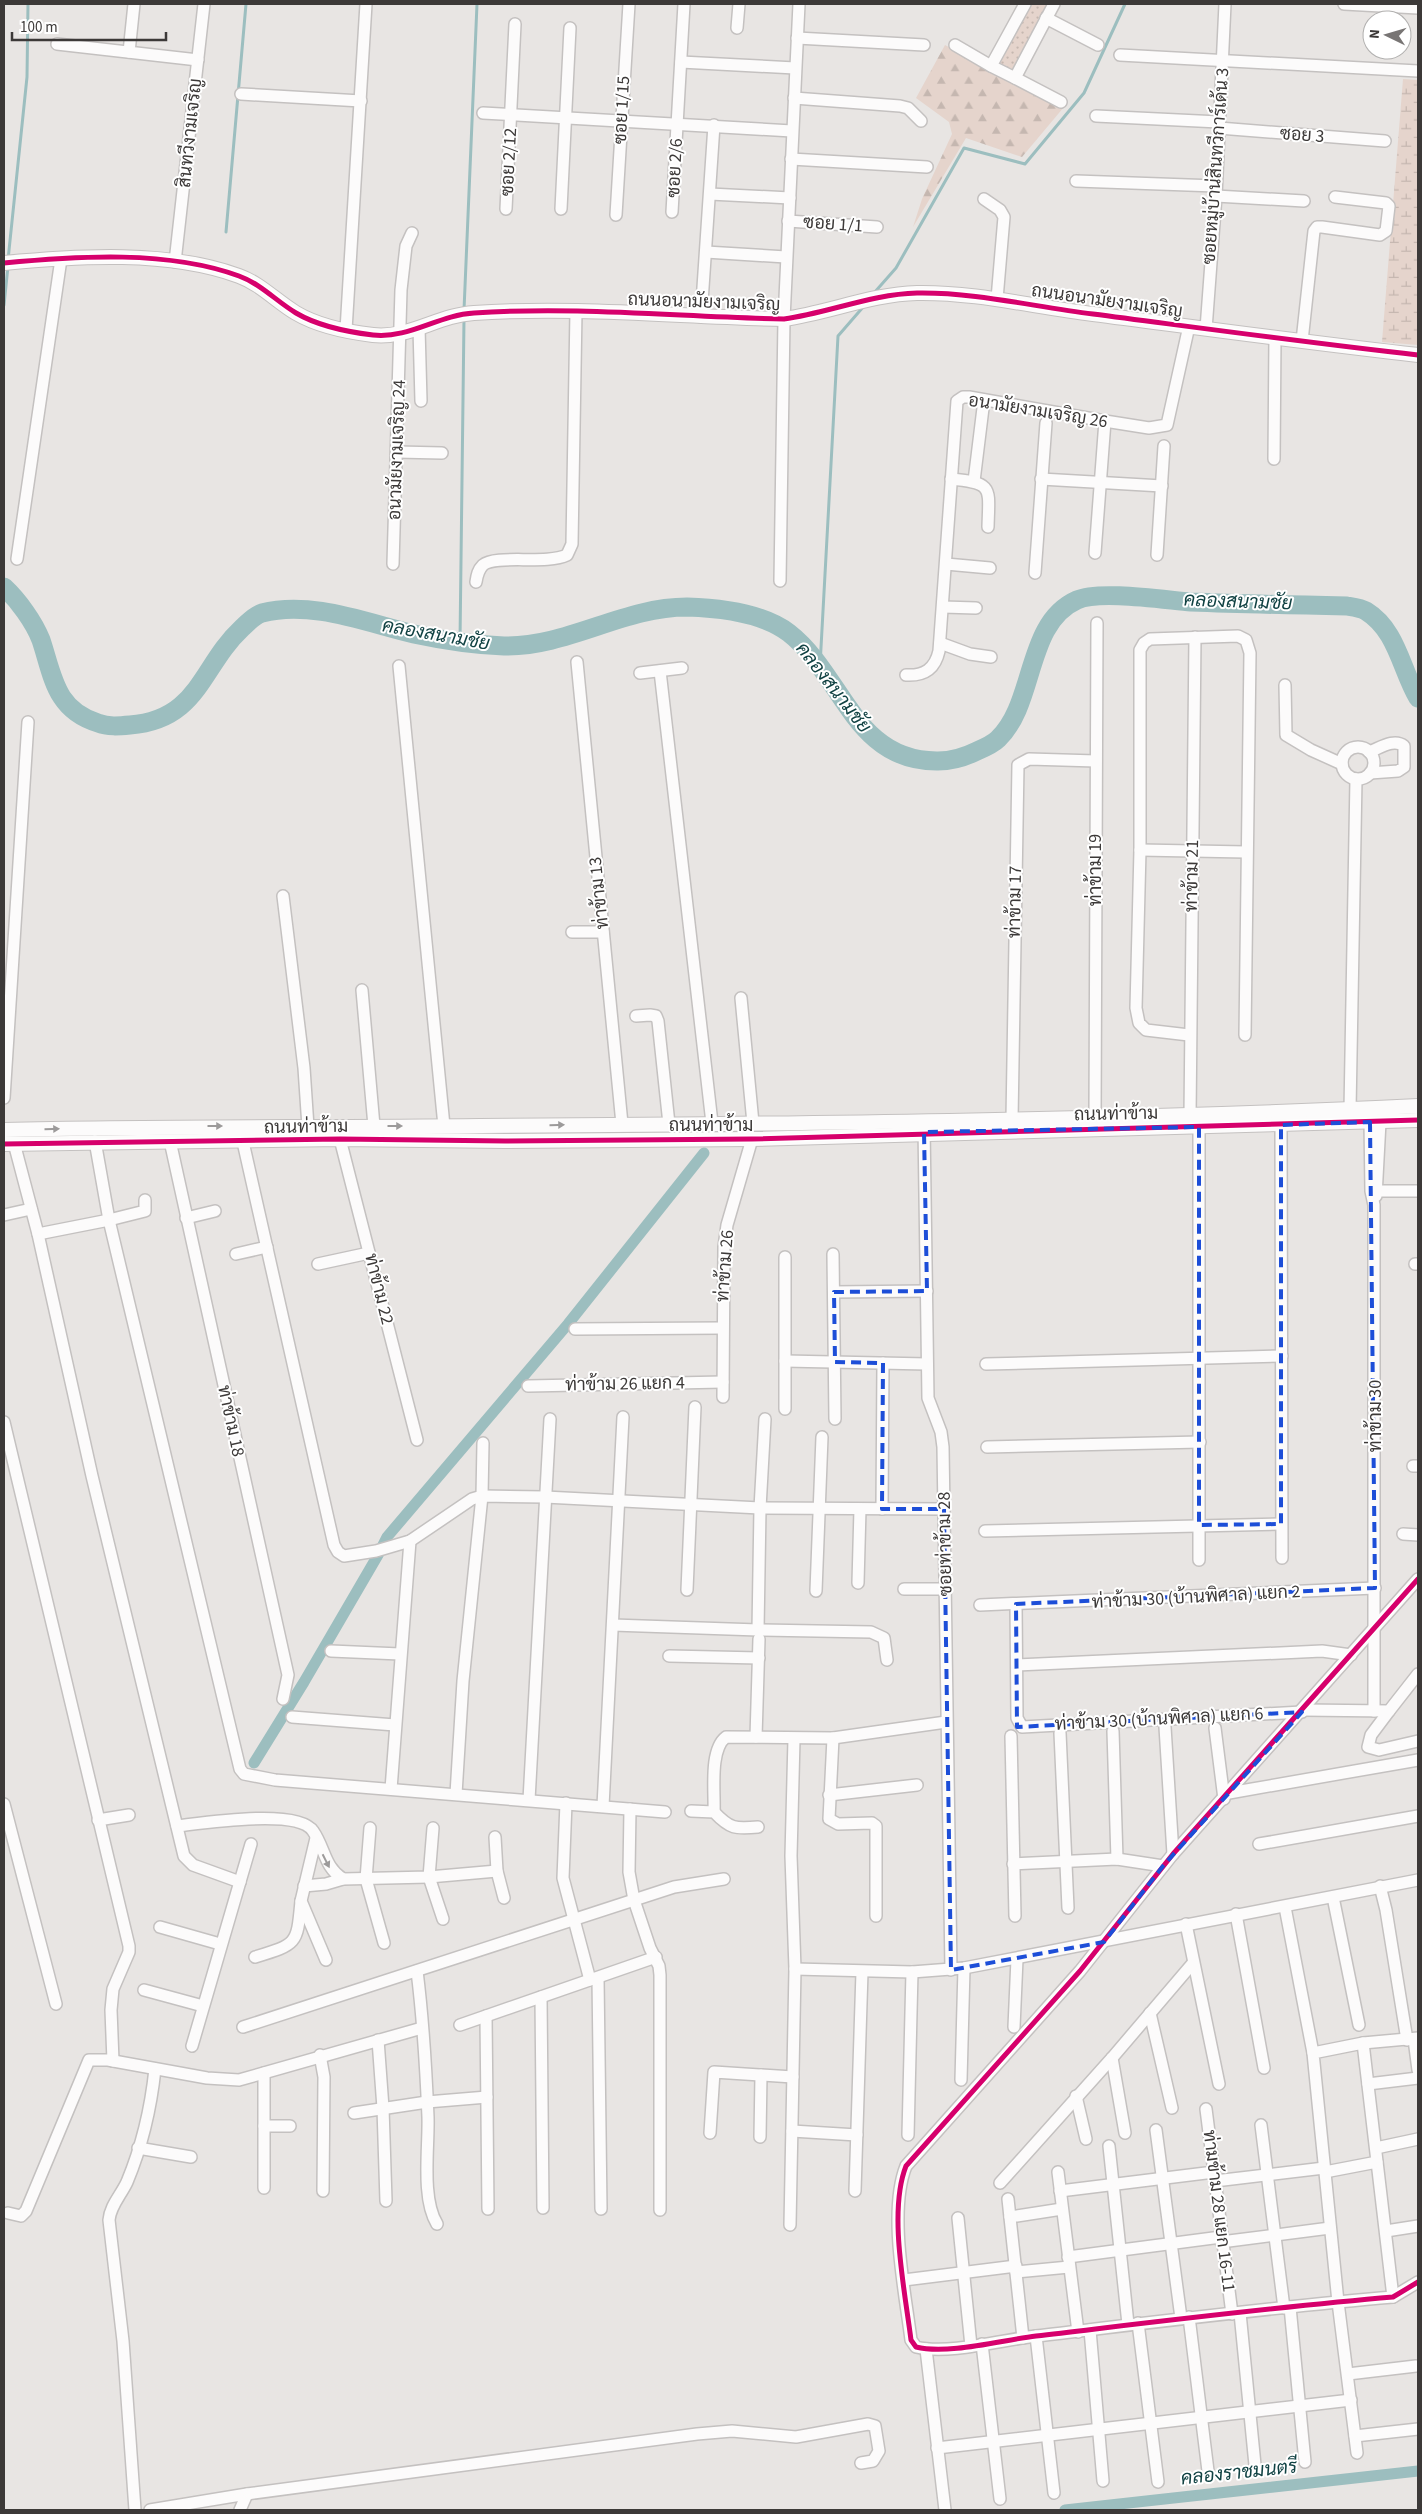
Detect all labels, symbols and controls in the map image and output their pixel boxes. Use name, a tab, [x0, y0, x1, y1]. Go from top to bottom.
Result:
scale bar	[12, 10, 166, 42]
north arrow	[1362, 10, 1412, 60]
text: 100 m	[20, 17, 58, 38]
text: N	[1365, 28, 1385, 39]
street label: ซอยหมู่บ้าน่สินทวีการ์เด้น 3	[1196, 67, 1235, 265]
street label: ซอย 1/15	[608, 75, 636, 145]
street label: สินทวีงามเจริญ	[171, 77, 208, 189]
street label: ซอย 3	[1279, 121, 1325, 149]
street label: ซอย 2/12	[495, 127, 523, 197]
street label: ซอย 2/6	[661, 137, 689, 198]
street label: ซอย 1/1	[802, 209, 864, 239]
street label: ถนนอนามัยงามเจริญ	[1030, 278, 1184, 324]
street label: ถนนอนามัยงามเจริญ	[627, 287, 781, 317]
street label: อนามัยงามเจริญ 24	[382, 379, 412, 521]
street label: อนามัยงามเจริญ 26	[967, 388, 1110, 434]
water label: คลองสนามชัย	[1183, 587, 1293, 617]
water label: คลองสนามชัย	[380, 612, 492, 658]
water label: คลองสนามชัย	[789, 637, 877, 739]
street label: ท่าข้าม 19	[1083, 834, 1108, 906]
street label: ท่าข้าม 21	[1179, 840, 1205, 912]
street label: ท่าข้าม 13	[583, 856, 615, 930]
street label: ท่าข้าม 17	[1002, 865, 1028, 938]
street label: ถนนท่าข้าม	[1074, 1101, 1158, 1127]
street label: ถนนท่าข้าม	[669, 1113, 753, 1138]
street label: ถนนท่าข้าม	[264, 1114, 348, 1140]
one-way arrow	[550, 1120, 566, 1128]
one-way arrow	[207, 1122, 223, 1130]
one-way arrow	[387, 1122, 403, 1130]
one-way arrow	[45, 1125, 61, 1133]
street label: ท่าข้าม 26	[710, 1229, 740, 1303]
street label: ท่าข้าม 22	[358, 1251, 400, 1327]
street label: ท่าข้าม 26 แยก 4	[565, 1370, 685, 1398]
street label: ท่าข้าม 30	[1363, 1380, 1388, 1452]
street label: ท่าข้าม 18	[211, 1383, 251, 1459]
street label: ซอยท่าข้าม 28	[932, 1492, 958, 1596]
street label: ท่าข้าม 30 (บ้านพิศาล) แยก 2	[1091, 1579, 1301, 1615]
street label: ท่าข้าม 30 (บ้านพิศาล) แยก 6	[1054, 1701, 1264, 1737]
one-way arrow	[323, 1854, 331, 1868]
street label: ท่ามข้าม 28 แยก 16-11	[1197, 2128, 1241, 2294]
water label: คลองราชมนตรี	[1180, 2453, 1299, 2493]

